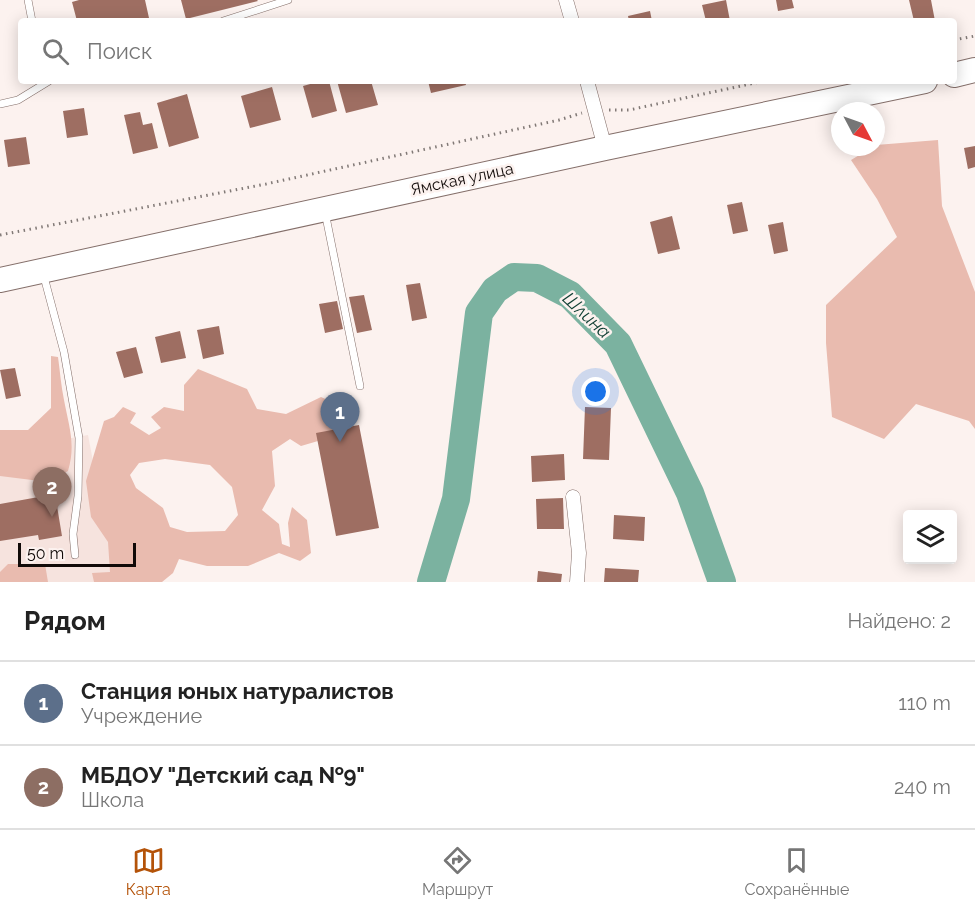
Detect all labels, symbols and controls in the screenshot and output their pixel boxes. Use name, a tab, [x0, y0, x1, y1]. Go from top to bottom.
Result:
search box	[18, 18, 957, 84]
icon: search	[39, 35, 72, 68]
text: Поиск	[87, 38, 152, 64]
north arrow	[831, 102, 885, 156]
street label: Ямская улица	[409, 159, 515, 199]
water label: Шлина	[559, 288, 615, 343]
your location	[581, 377, 610, 406]
pin: 1	[320, 392, 360, 442]
pin: 2	[32, 468, 72, 517]
map controls	[903, 510, 957, 564]
button: layers	[903, 510, 957, 564]
scale bar	[18, 540, 136, 568]
text: 50 m	[27, 544, 64, 563]
text: Рядом	[24, 606, 106, 636]
text: Найдено: 2	[847, 609, 951, 633]
text: Станция юных натуралистов	[81, 678, 394, 704]
text: 1	[39, 691, 48, 715]
text: 110 m	[898, 691, 951, 715]
text: Учреждение	[81, 704, 202, 728]
text: МБДОУ "Детский сад №9"	[81, 762, 365, 788]
text: 2	[38, 775, 49, 799]
text: 240 m	[894, 775, 951, 799]
text: Школа	[81, 788, 144, 812]
tab: Карта	[126, 844, 171, 899]
tab: Маршрут	[422, 844, 493, 899]
tab: Сохранённые	[745, 844, 849, 899]

